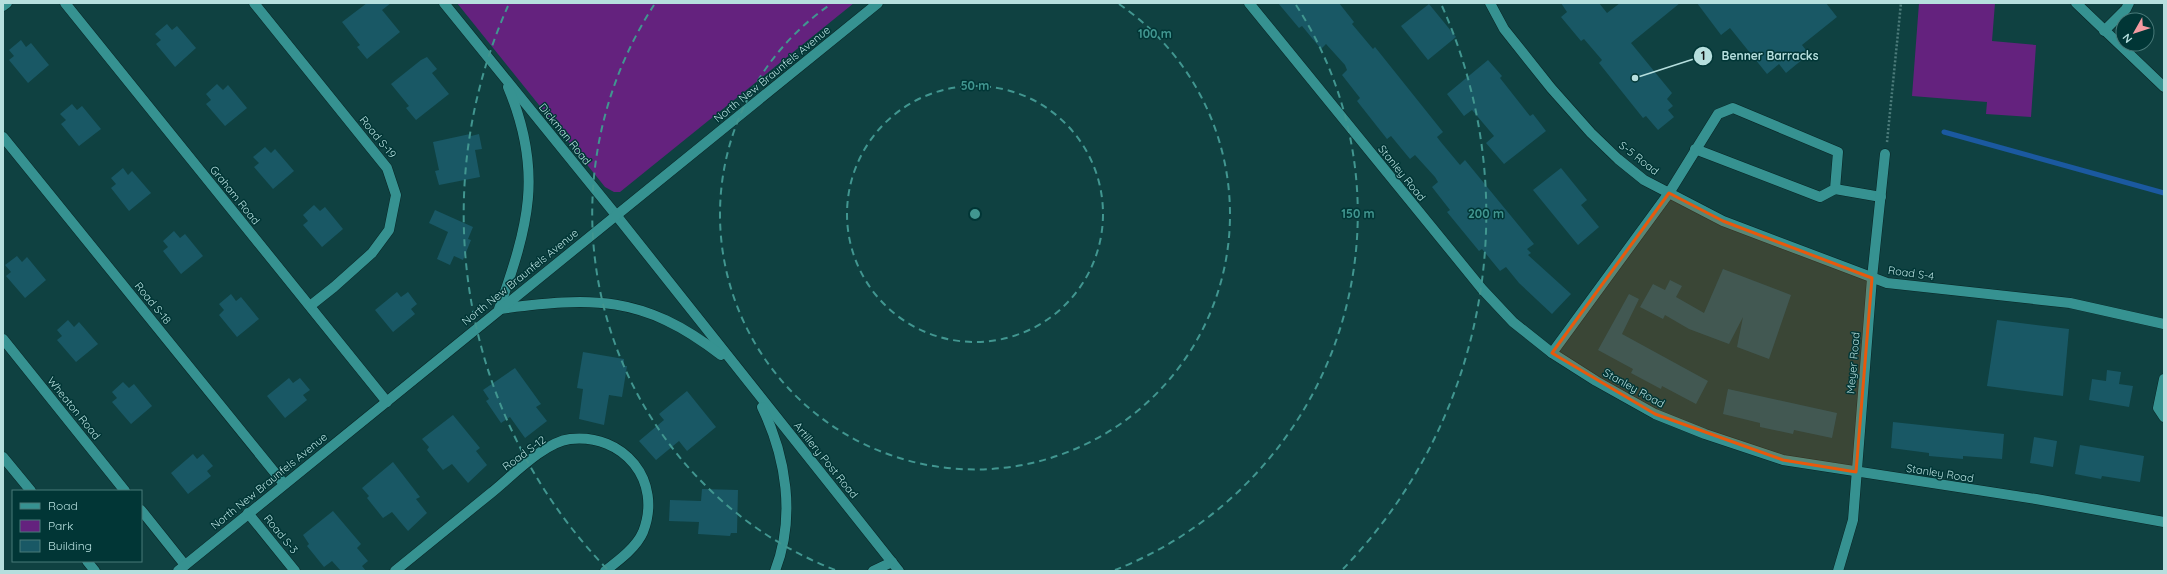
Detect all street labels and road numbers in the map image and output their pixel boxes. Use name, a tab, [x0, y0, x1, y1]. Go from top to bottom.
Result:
street label: North New Braunfels Avenue	[711, 23, 833, 125]
street label: Dickman Road	[536, 100, 594, 168]
street label: Road S-19	[357, 113, 399, 161]
street label: S-5 Road	[1616, 138, 1662, 178]
street label: Stanley Road	[1375, 142, 1429, 204]
street label: Graham Road	[207, 163, 263, 227]
street label: North New Braunfels Avenue	[459, 226, 581, 328]
street label: Road S-4	[1887, 263, 1935, 283]
street label: Road S-18	[132, 279, 174, 327]
street label: Meyer Road	[1843, 331, 1863, 395]
street label: Stanley Road	[1601, 365, 1667, 411]
street label: Wheaton Road	[44, 374, 104, 442]
street label: Artillery Post Road	[791, 419, 861, 501]
street label: North New Braunfels Avenue	[208, 430, 330, 532]
street label: Road S-12	[499, 433, 549, 473]
street label: Stanley Road	[1905, 461, 1975, 485]
street label: Road S-3	[261, 512, 301, 557]

